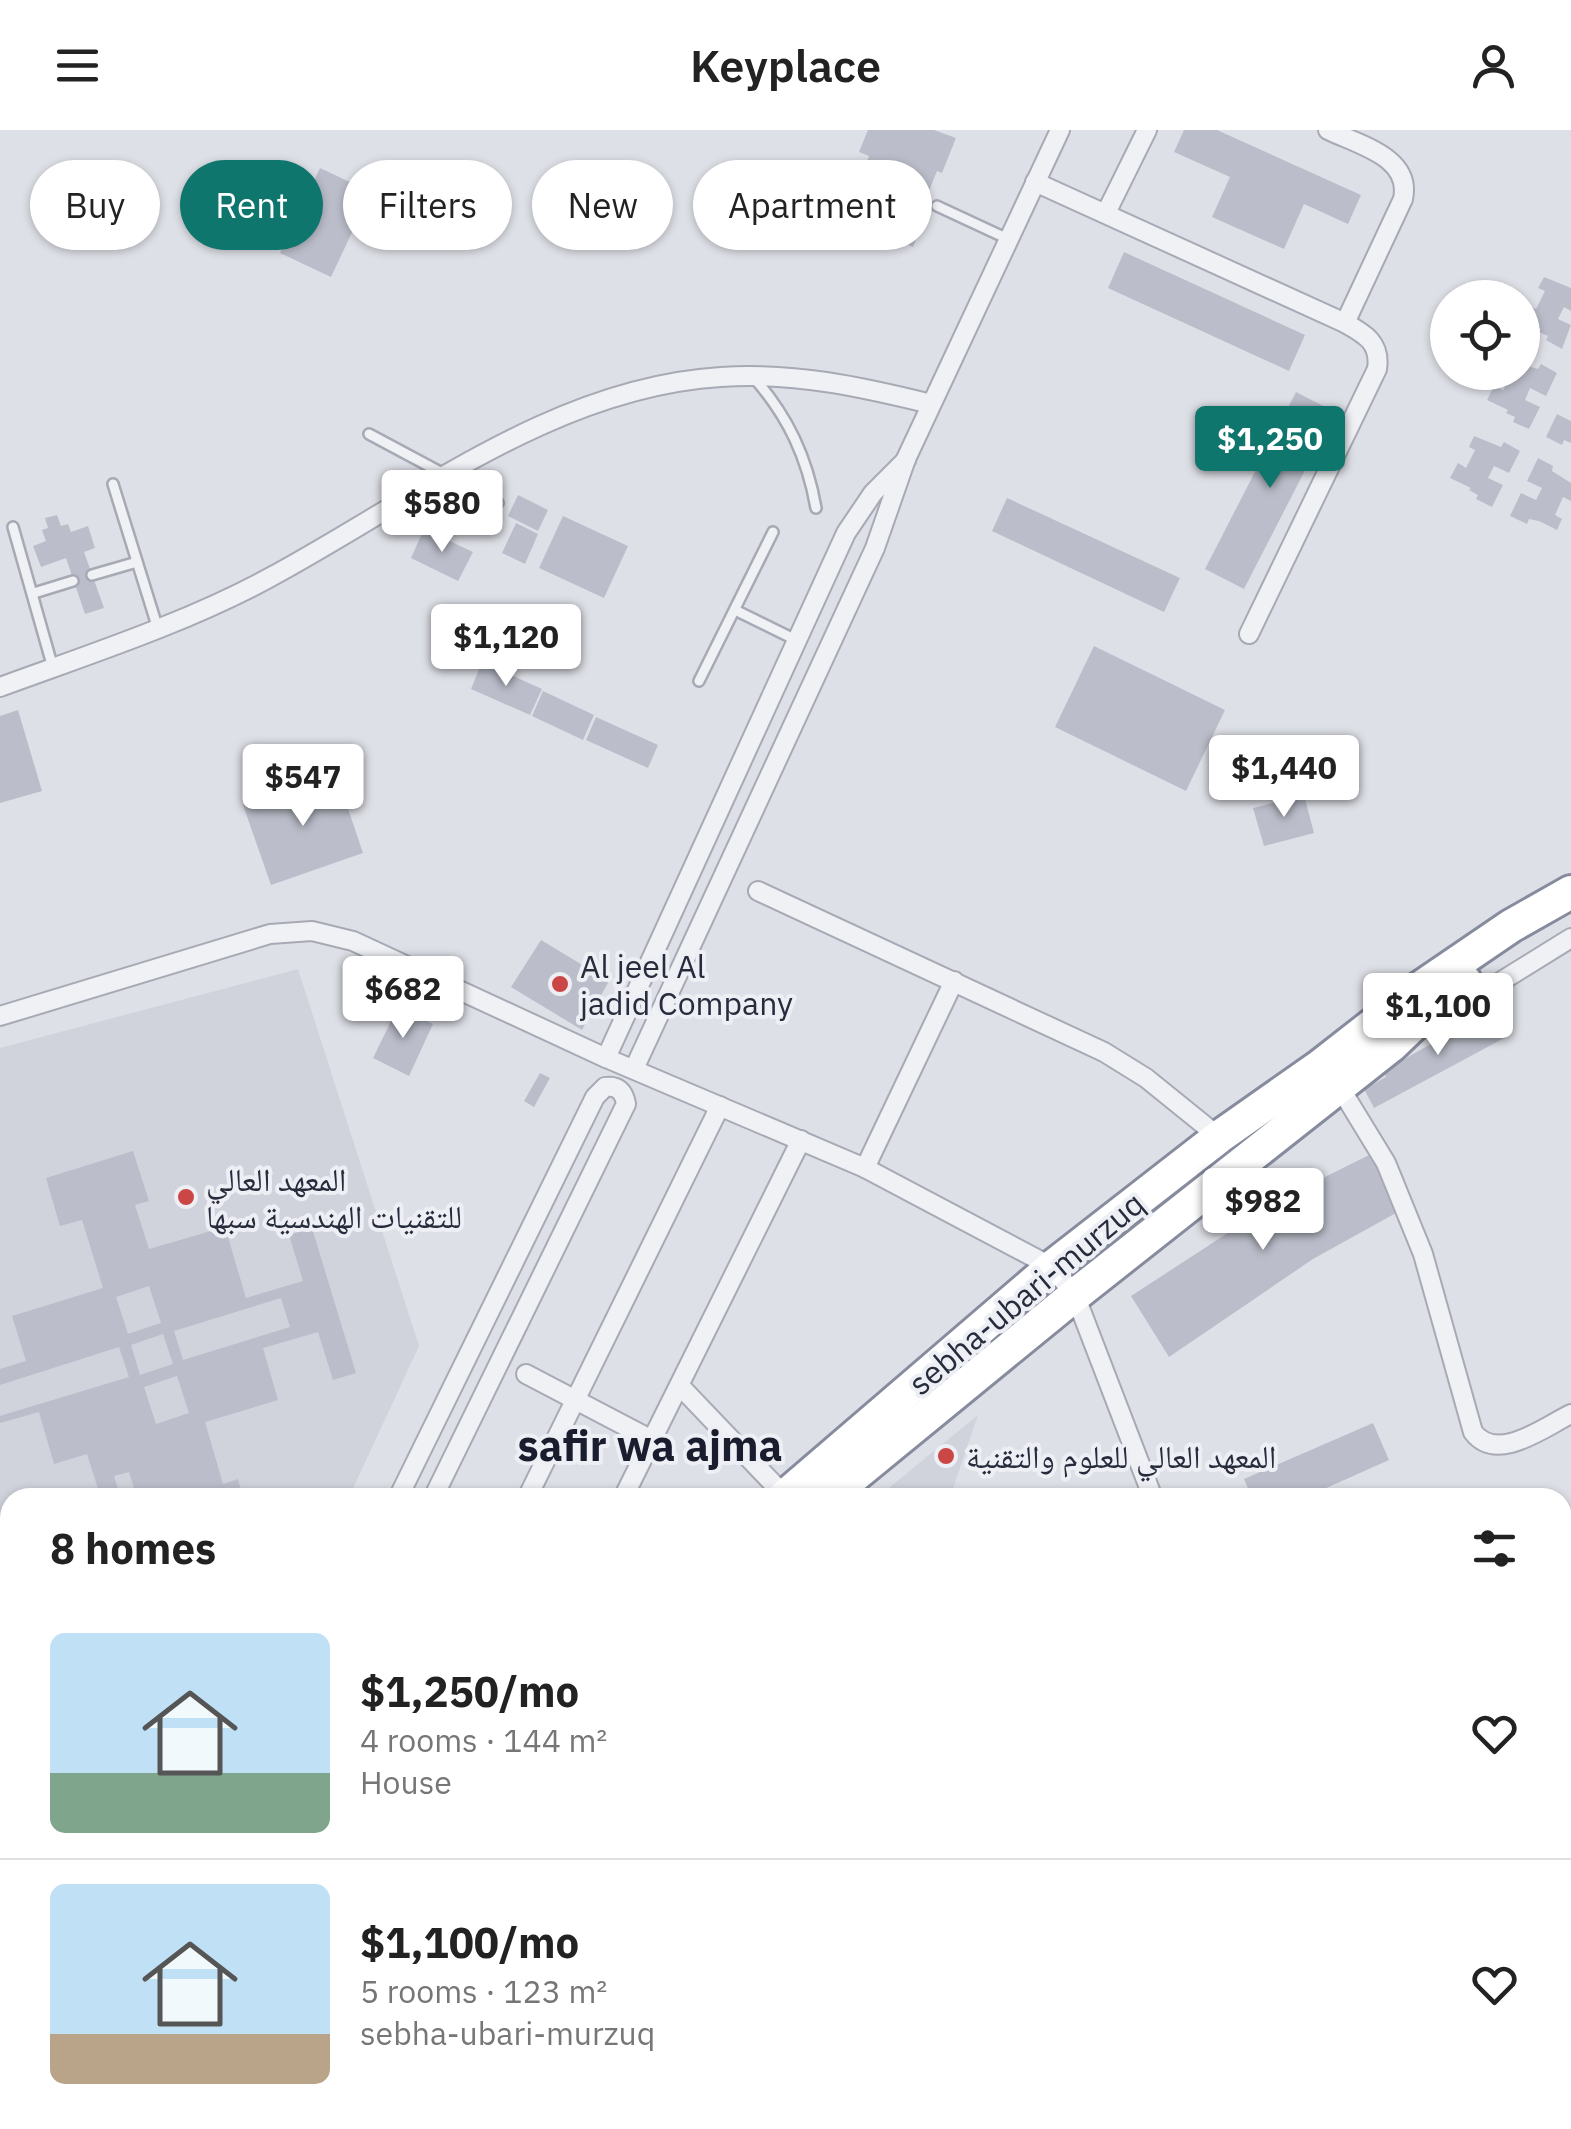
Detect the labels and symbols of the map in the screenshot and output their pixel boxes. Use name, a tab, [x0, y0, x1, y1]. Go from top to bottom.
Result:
pin: $1,250	[1189, 406, 1351, 491]
pin: $580	[383, 470, 501, 555]
pin: $1,120	[425, 604, 587, 689]
pin: $1,440	[1203, 735, 1365, 820]
pin: $547	[244, 744, 362, 829]
place label: Al jeel Al jadid Company	[580, 945, 793, 1024]
pin: $682	[344, 956, 462, 1041]
marker: Al jeel Al jadid Company	[549, 973, 571, 995]
pin: $1,100	[1357, 973, 1519, 1058]
place label: المعهد العالي للتقنيات الهندسية سبها	[206, 1158, 462, 1237]
pin: $982	[1204, 1168, 1322, 1253]
street label: sebha-ubari-murzuq	[899, 1182, 1153, 1404]
marker: المعهد العالي للتقنيات الهندسية سبها	[175, 1186, 197, 1208]
district label: safir wa ajma	[517, 1418, 783, 1473]
place label: المعهد العالي للعلوم والتقنية	[966, 1435, 1276, 1482]
marker: المعهد العالي للعلوم والتقنية	[935, 1445, 957, 1467]

